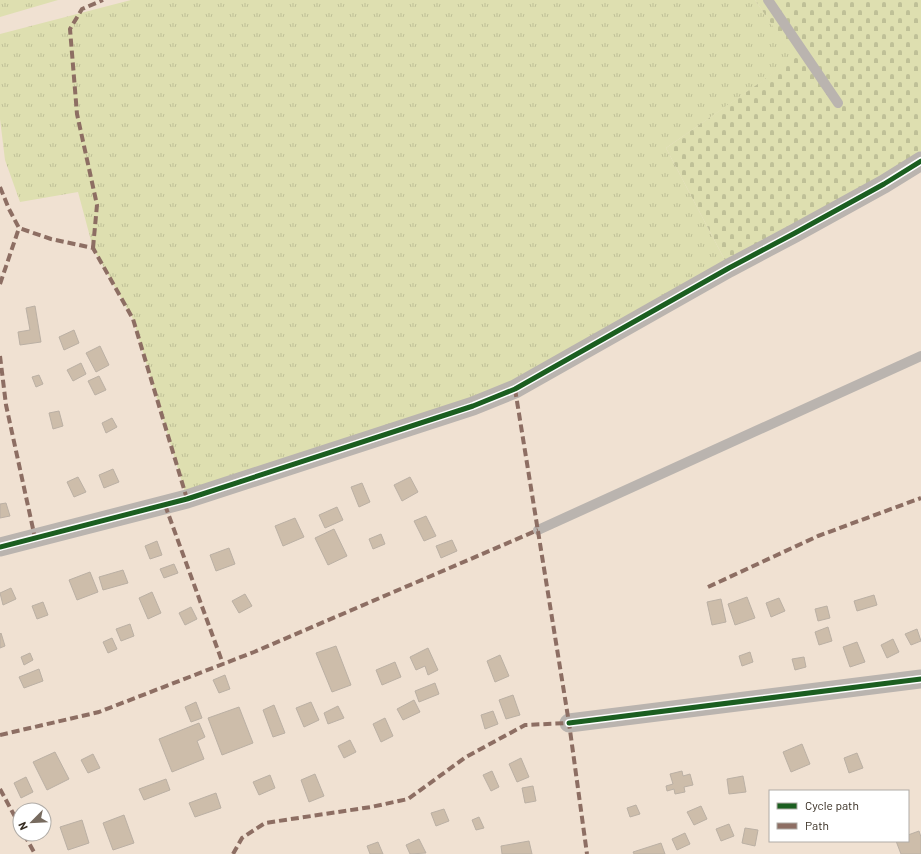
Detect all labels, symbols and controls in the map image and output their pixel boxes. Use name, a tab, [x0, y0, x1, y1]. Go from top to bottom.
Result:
legend	[769, 790, 909, 842]
text: Cycle path	[805, 798, 859, 812]
north arrow	[12, 802, 52, 842]
text: Path	[805, 818, 829, 832]
text: N	[15, 820, 30, 832]

